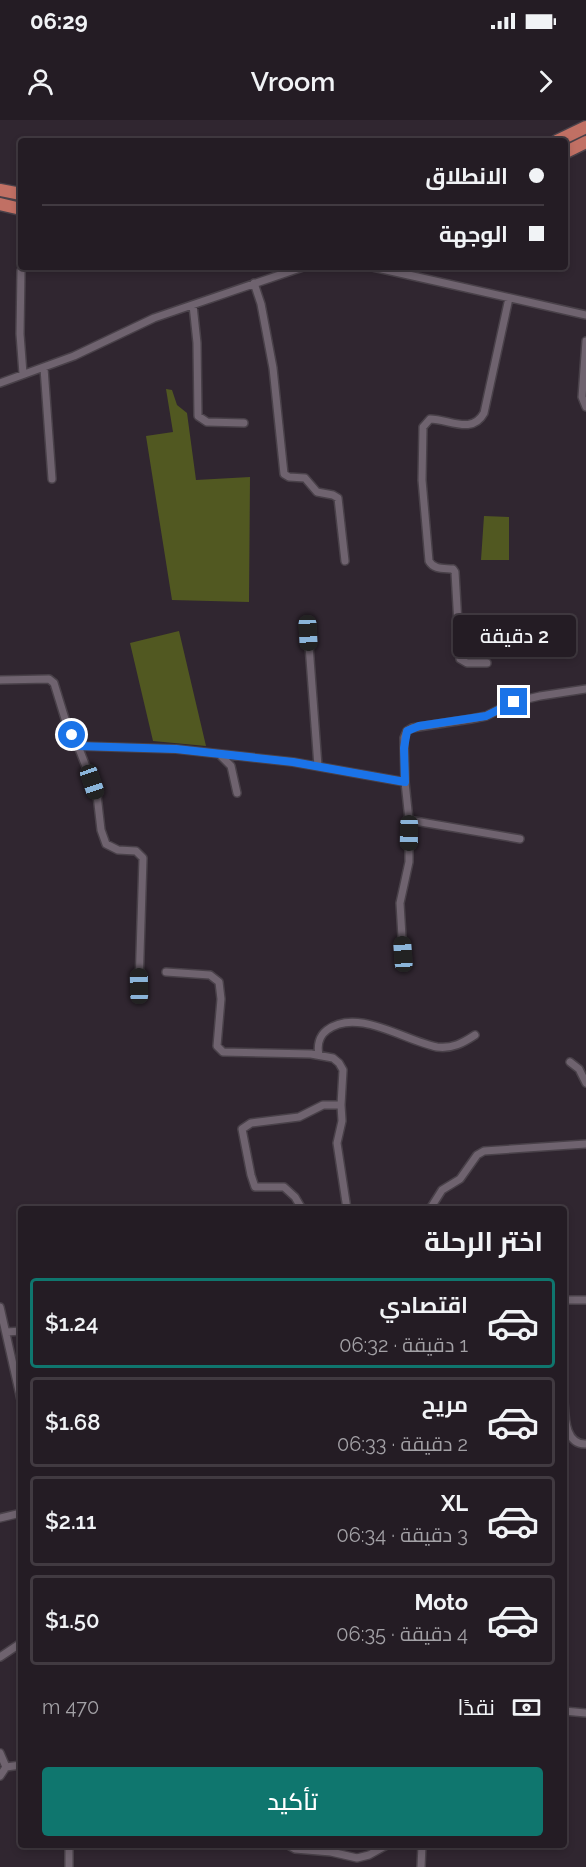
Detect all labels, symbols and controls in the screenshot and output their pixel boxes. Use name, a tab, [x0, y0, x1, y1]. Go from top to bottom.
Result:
text: 06:29	[30, 8, 88, 34]
icon: person	[24, 65, 57, 98]
icon: forward	[529, 65, 562, 98]
text: Vroom	[251, 66, 335, 97]
text: الانطلاق	[425, 163, 508, 189]
text: الوجهة	[439, 221, 508, 247]
car	[298, 615, 318, 651]
callout: 2 دقيقة	[452, 615, 576, 657]
text: 2 دقيقة	[480, 624, 549, 648]
route end	[500, 688, 527, 715]
route start	[58, 721, 85, 748]
car	[78, 762, 106, 802]
car	[400, 815, 418, 851]
car	[393, 935, 413, 973]
car	[130, 968, 148, 1004]
text: اختر الرحلة	[424, 1226, 543, 1257]
text: اقتصادي	[379, 1292, 468, 1318]
icon: car	[486, 1296, 540, 1350]
text: $1.24	[45, 1310, 98, 1336]
text: 1 دقيقة · 06:32	[339, 1333, 468, 1357]
text: مريح	[422, 1391, 468, 1417]
icon: car	[486, 1395, 540, 1449]
text: $1.68	[45, 1409, 100, 1435]
text: 2 دقيقة · 06:33	[337, 1432, 468, 1456]
text: XL	[441, 1490, 468, 1516]
icon: car	[486, 1494, 540, 1548]
text: $2.11	[45, 1508, 96, 1534]
text: 3 دقيقة · 06:34	[337, 1523, 468, 1547]
text: Moto	[414, 1589, 468, 1615]
icon: car	[486, 1593, 540, 1647]
text: $1.50	[45, 1607, 100, 1633]
text: 4 دقيقة · 06:35	[336, 1622, 468, 1646]
icon: cash	[510, 1691, 543, 1724]
text: نقدًا	[457, 1694, 495, 1720]
text: 470 m	[42, 1695, 99, 1719]
button: تأكيد	[42, 1767, 543, 1836]

